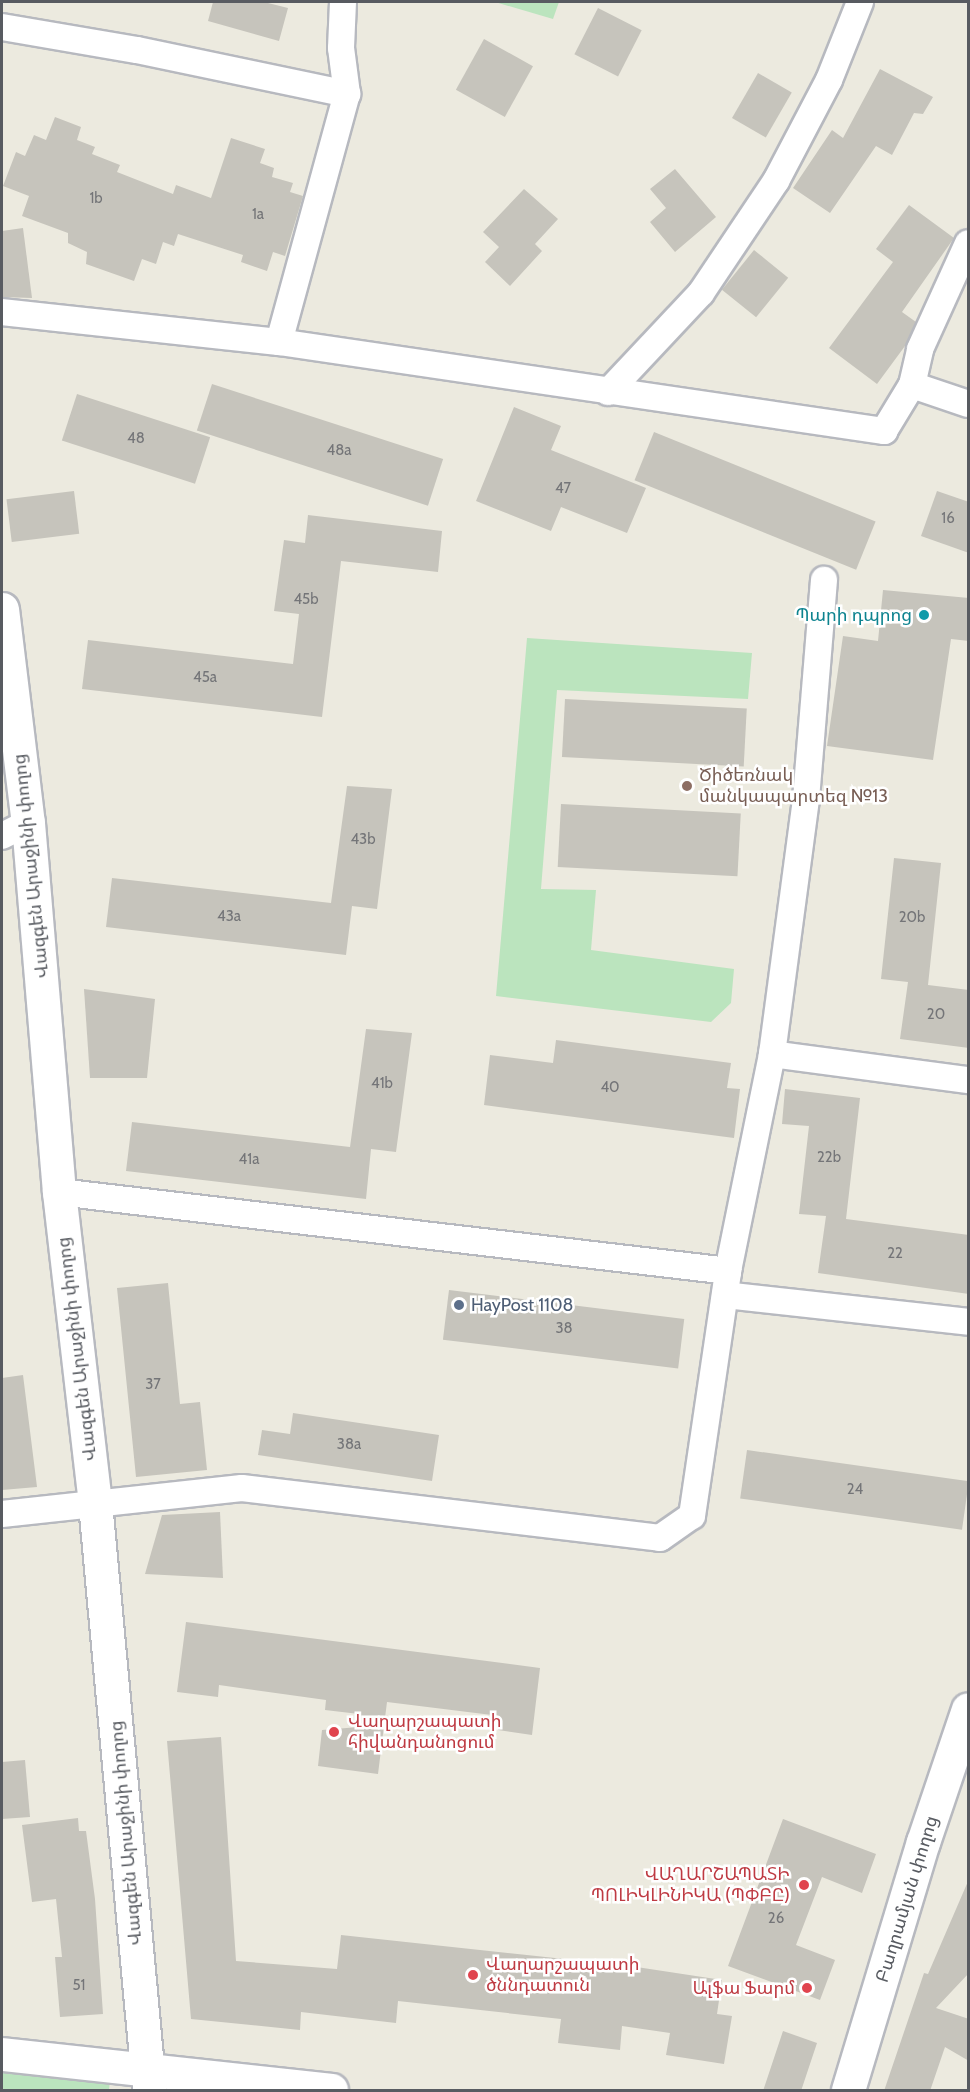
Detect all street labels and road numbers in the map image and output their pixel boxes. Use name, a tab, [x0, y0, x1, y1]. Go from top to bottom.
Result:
street label: Վազգեն Արաջինի փողոց	[8, 753, 54, 979]
street label: Վազգեն Արաջինի փողոց	[53, 1236, 101, 1462]
street label: Վազգեն Արաջինի փողոց	[105, 1720, 147, 1946]
street label: Բաղրամյան փողոց	[871, 1813, 943, 1985]

